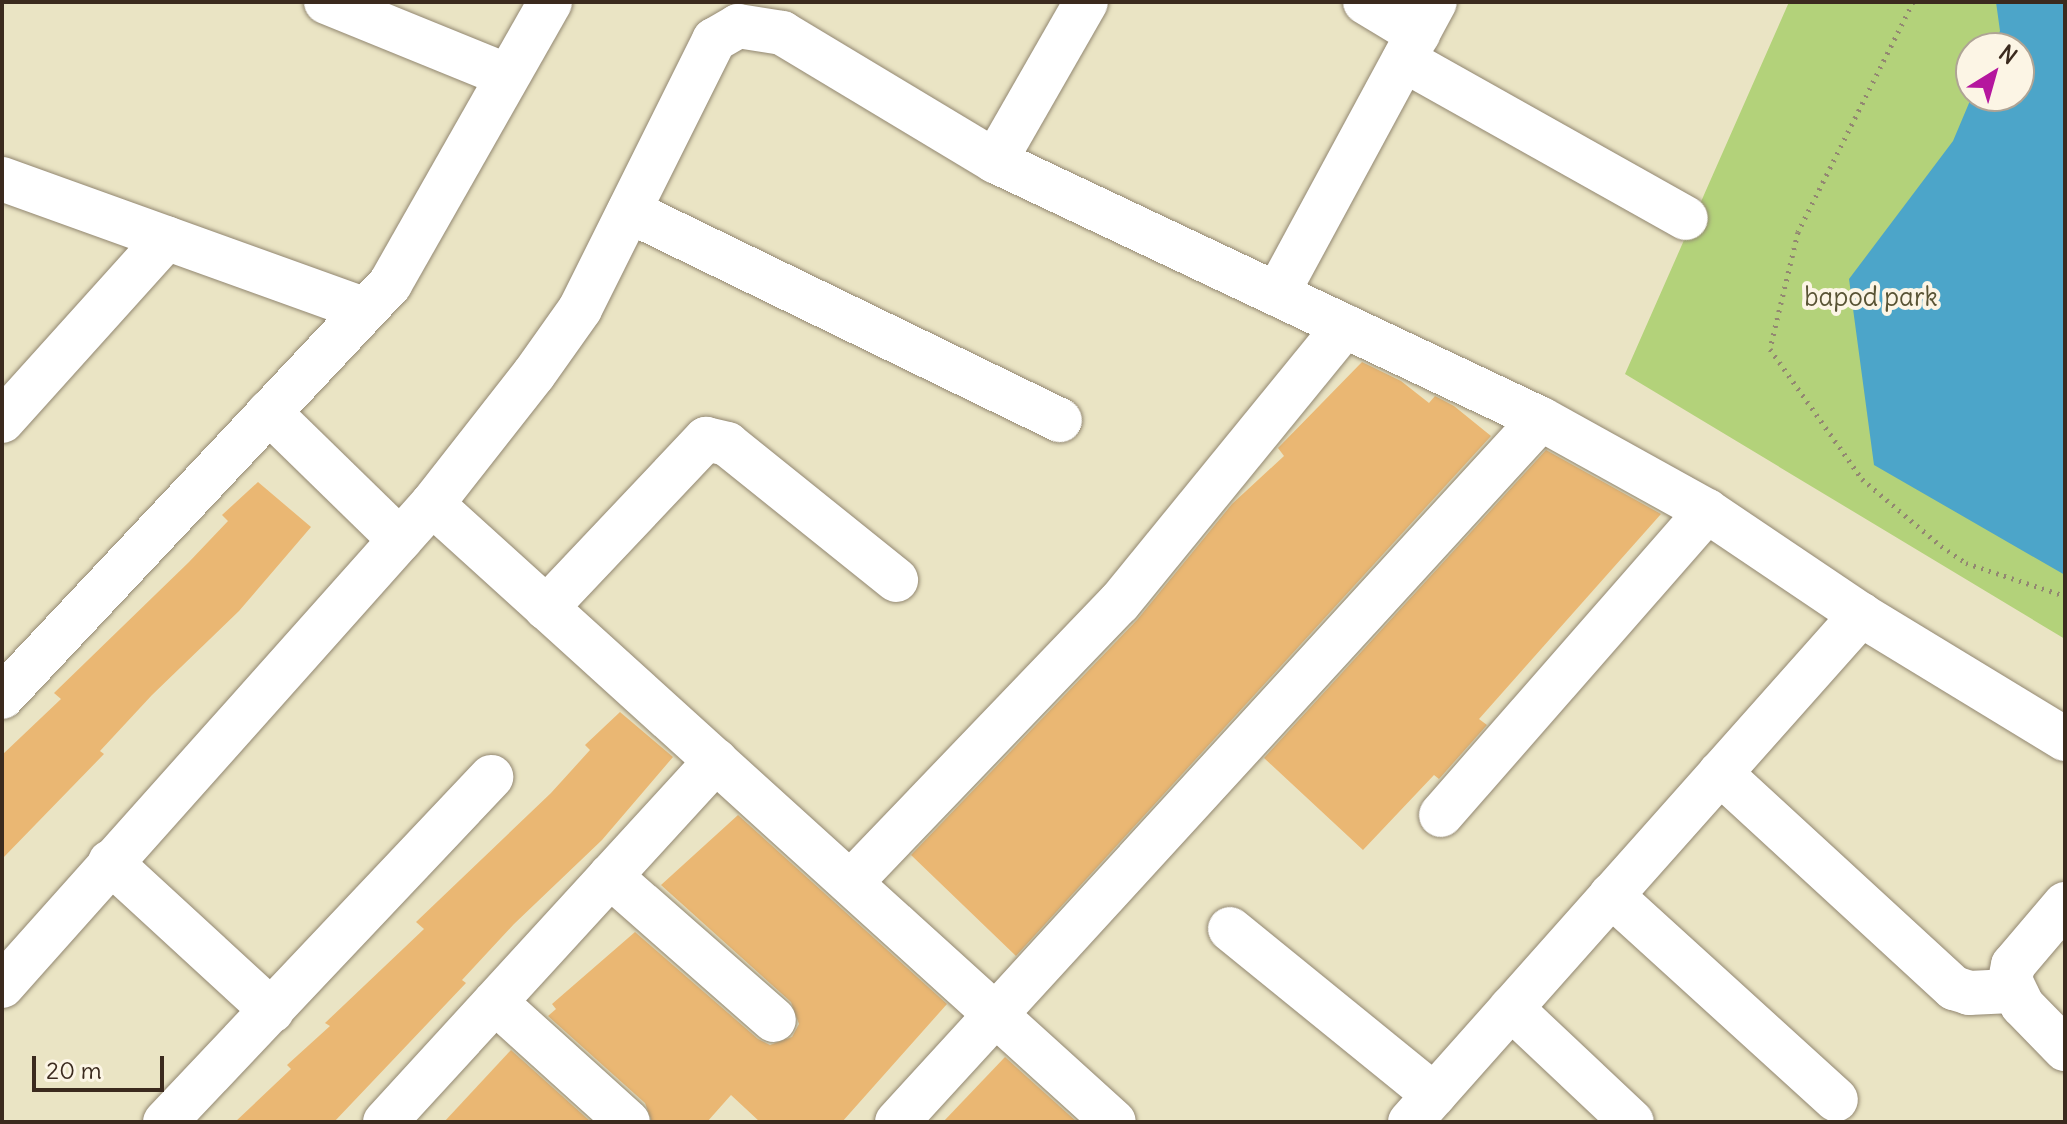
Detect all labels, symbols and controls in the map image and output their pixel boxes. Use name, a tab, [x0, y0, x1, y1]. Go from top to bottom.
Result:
north arrow	[1955, 32, 2035, 112]
text: N	[1994, 39, 2023, 70]
park label: bapod park	[1804, 281, 1938, 313]
scale bar	[36, 1040, 168, 1090]
text: 20 m	[46, 1055, 102, 1085]

